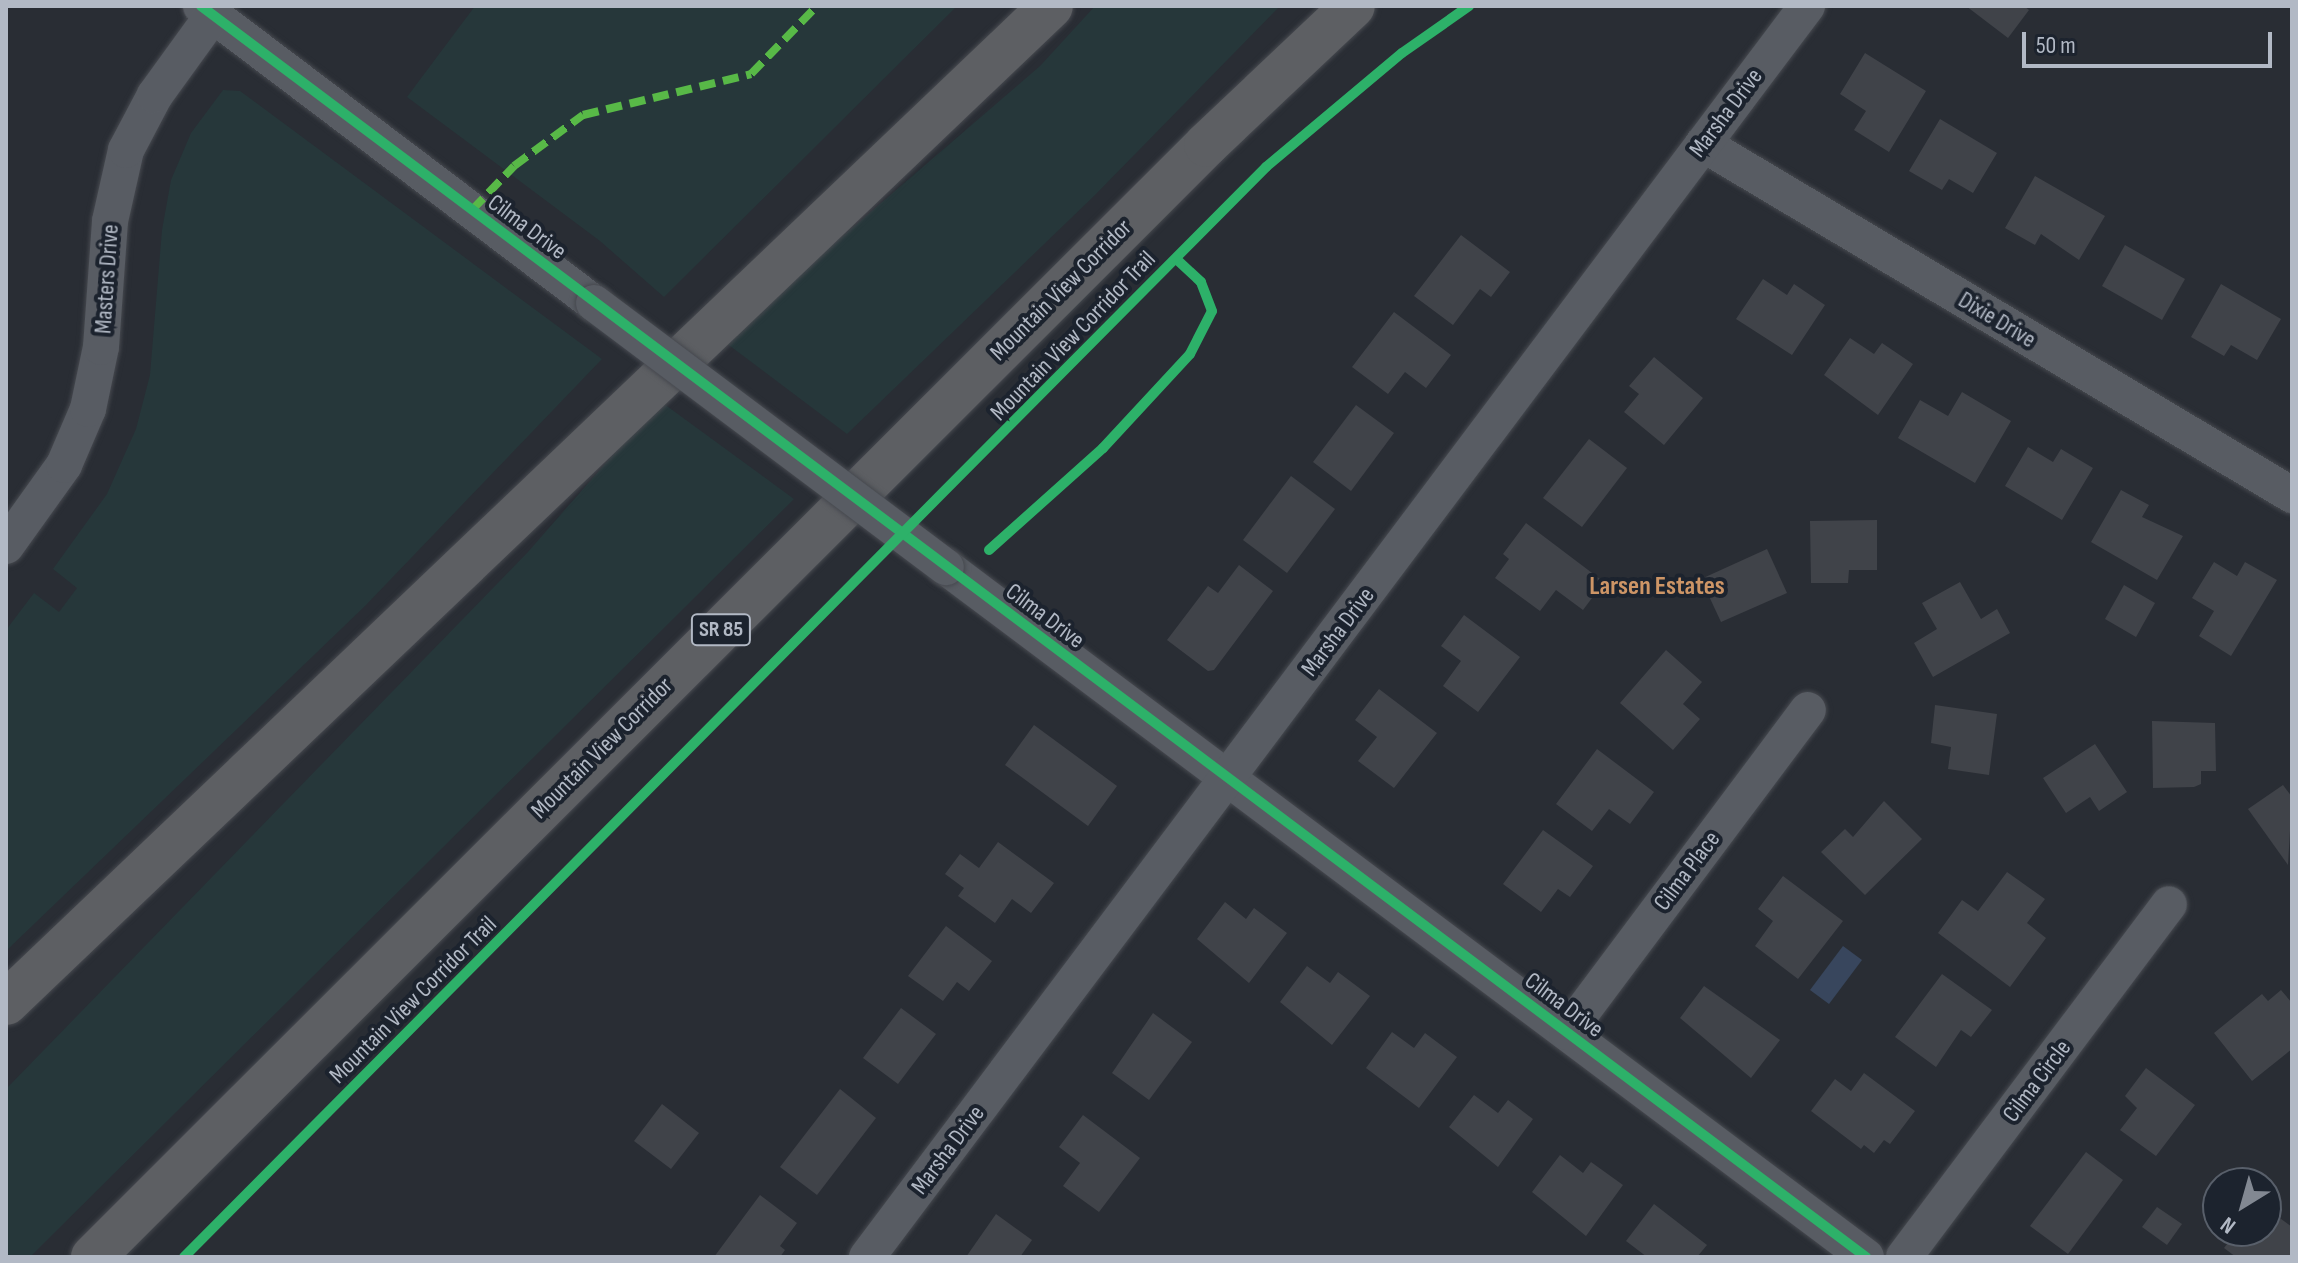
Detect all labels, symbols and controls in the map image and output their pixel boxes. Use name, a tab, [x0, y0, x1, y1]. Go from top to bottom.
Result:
scale bar	[2026, 16, 2276, 66]
text: 50 m	[2036, 31, 2076, 60]
street label: Marsha Drive	[1683, 63, 1769, 163]
street label: Cilma Drive	[482, 188, 572, 266]
street label: Mountain View Corridor	[984, 213, 1138, 367]
street label: Masters Drive	[89, 223, 125, 335]
street label: Mountain View Corridor Trail	[985, 245, 1161, 427]
street label: Dixie Drive	[1953, 286, 2041, 354]
district label: Larsen Estates	[1589, 571, 1725, 603]
street label: Cilma Drive	[1000, 577, 1090, 655]
street label: Marsha Drive	[1295, 582, 1381, 682]
road number: SR 85	[689, 612, 753, 648]
street label: Mountain View Corridor	[525, 671, 679, 825]
street label: Cilma Place	[1648, 826, 1726, 916]
street label: Mountain View Corridor Trail	[323, 910, 503, 1090]
street label: Cilma Drive	[1519, 966, 1609, 1044]
street label: Cilma Circle	[1997, 1034, 2077, 1128]
street label: Marsha Drive	[905, 1100, 991, 1200]
north arrow	[2202, 1167, 2282, 1247]
text: N	[2216, 1211, 2241, 1239]

